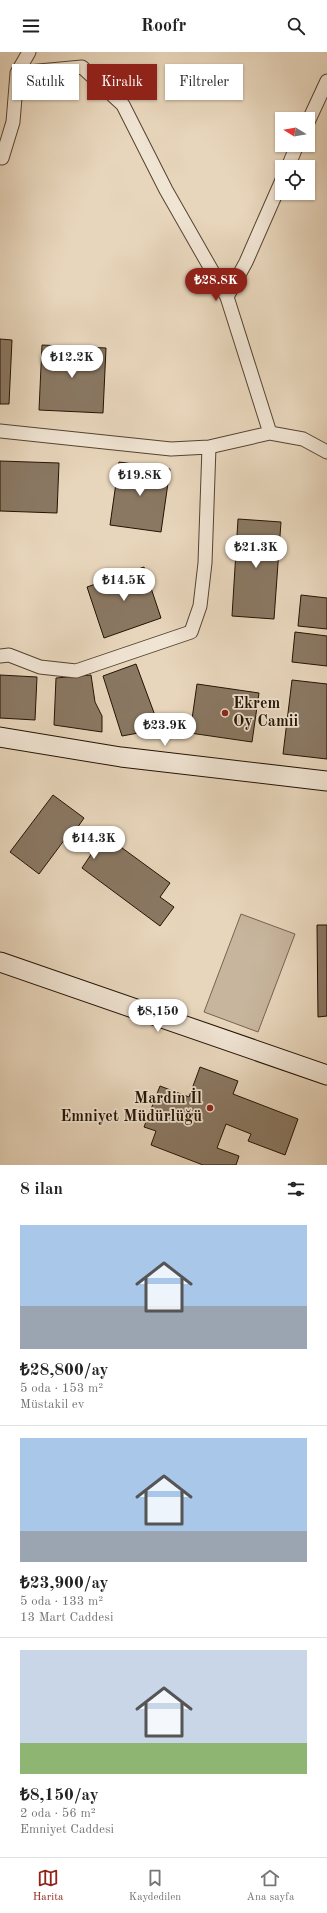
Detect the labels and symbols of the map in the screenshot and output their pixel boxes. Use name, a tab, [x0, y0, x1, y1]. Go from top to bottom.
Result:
north arrow	[275, 112, 315, 152]
pin: ₺28.8K	[183, 268, 249, 302]
pin: ₺12.2K	[39, 345, 105, 379]
pin: ₺19.8K	[107, 463, 173, 497]
pin: ₺21.3K	[223, 535, 289, 569]
pin: ₺14.5K	[91, 568, 157, 602]
place label: Ekrem Oy Camii	[233, 696, 298, 730]
marker: Ekrem Oy Camii	[220, 708, 230, 718]
pin: ₺23.9K	[132, 713, 198, 747]
pin: ₺14.3K	[61, 826, 127, 860]
pin: ₺8,150	[125, 999, 191, 1033]
place label: Mardin İl Emniyet Müdürlüğü	[60, 1087, 202, 1125]
marker: Mardin İl Emniyet Müdürlüğü	[205, 1103, 215, 1113]

